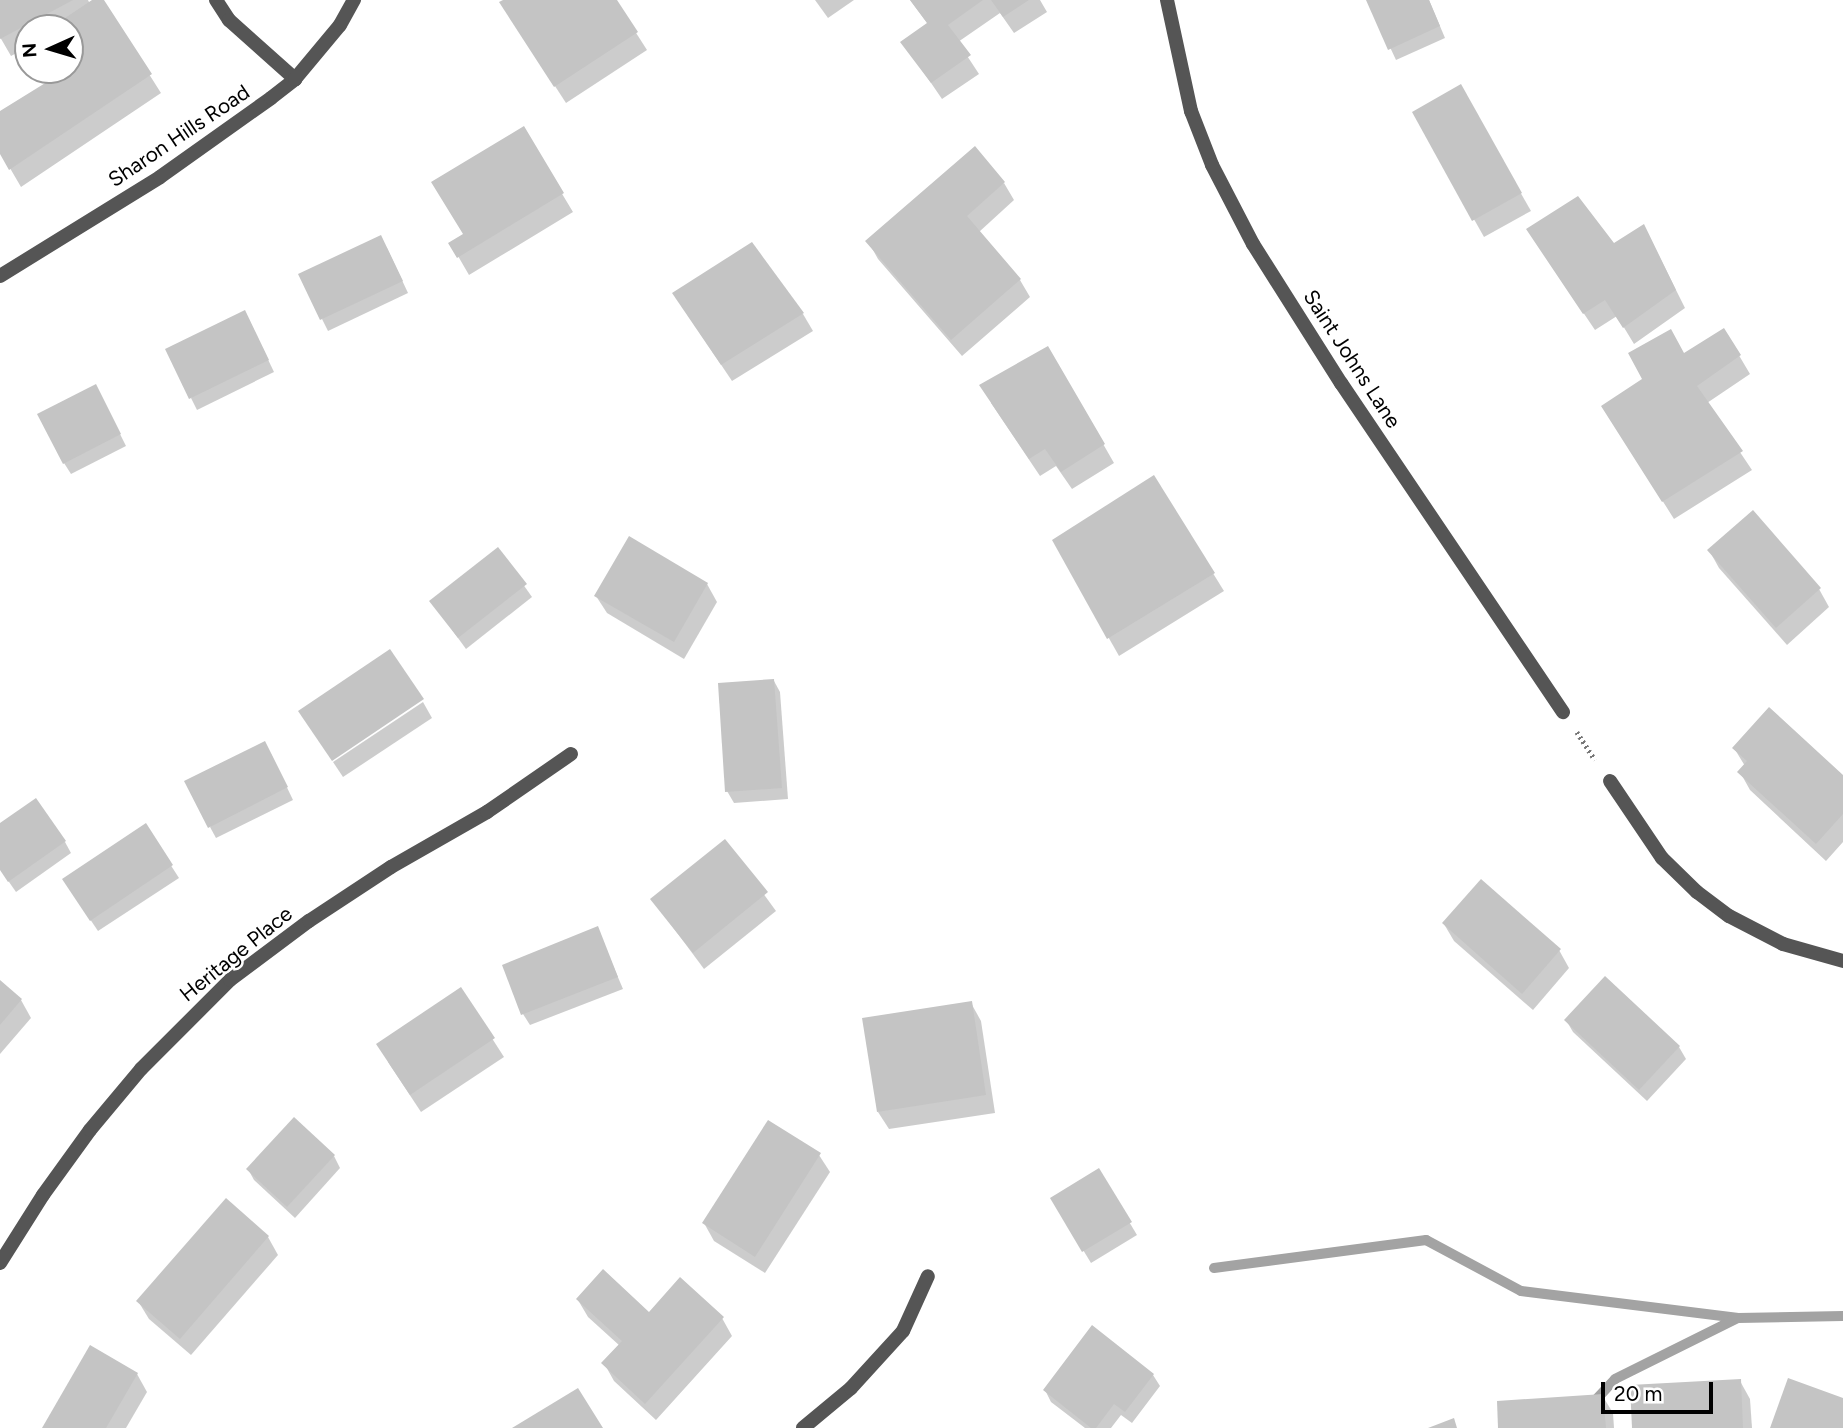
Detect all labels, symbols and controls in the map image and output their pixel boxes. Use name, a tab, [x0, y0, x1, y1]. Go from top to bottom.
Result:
north arrow	[14, 14, 84, 84]
text: N	[18, 42, 42, 58]
street label: Sharon Hills Road	[104, 80, 254, 192]
street label: Saint Johns Lane	[1298, 285, 1406, 433]
street label: Heritage Place	[175, 901, 297, 1007]
scale bar	[1605, 1368, 1717, 1412]
text: 20 m	[1614, 1381, 1662, 1406]

